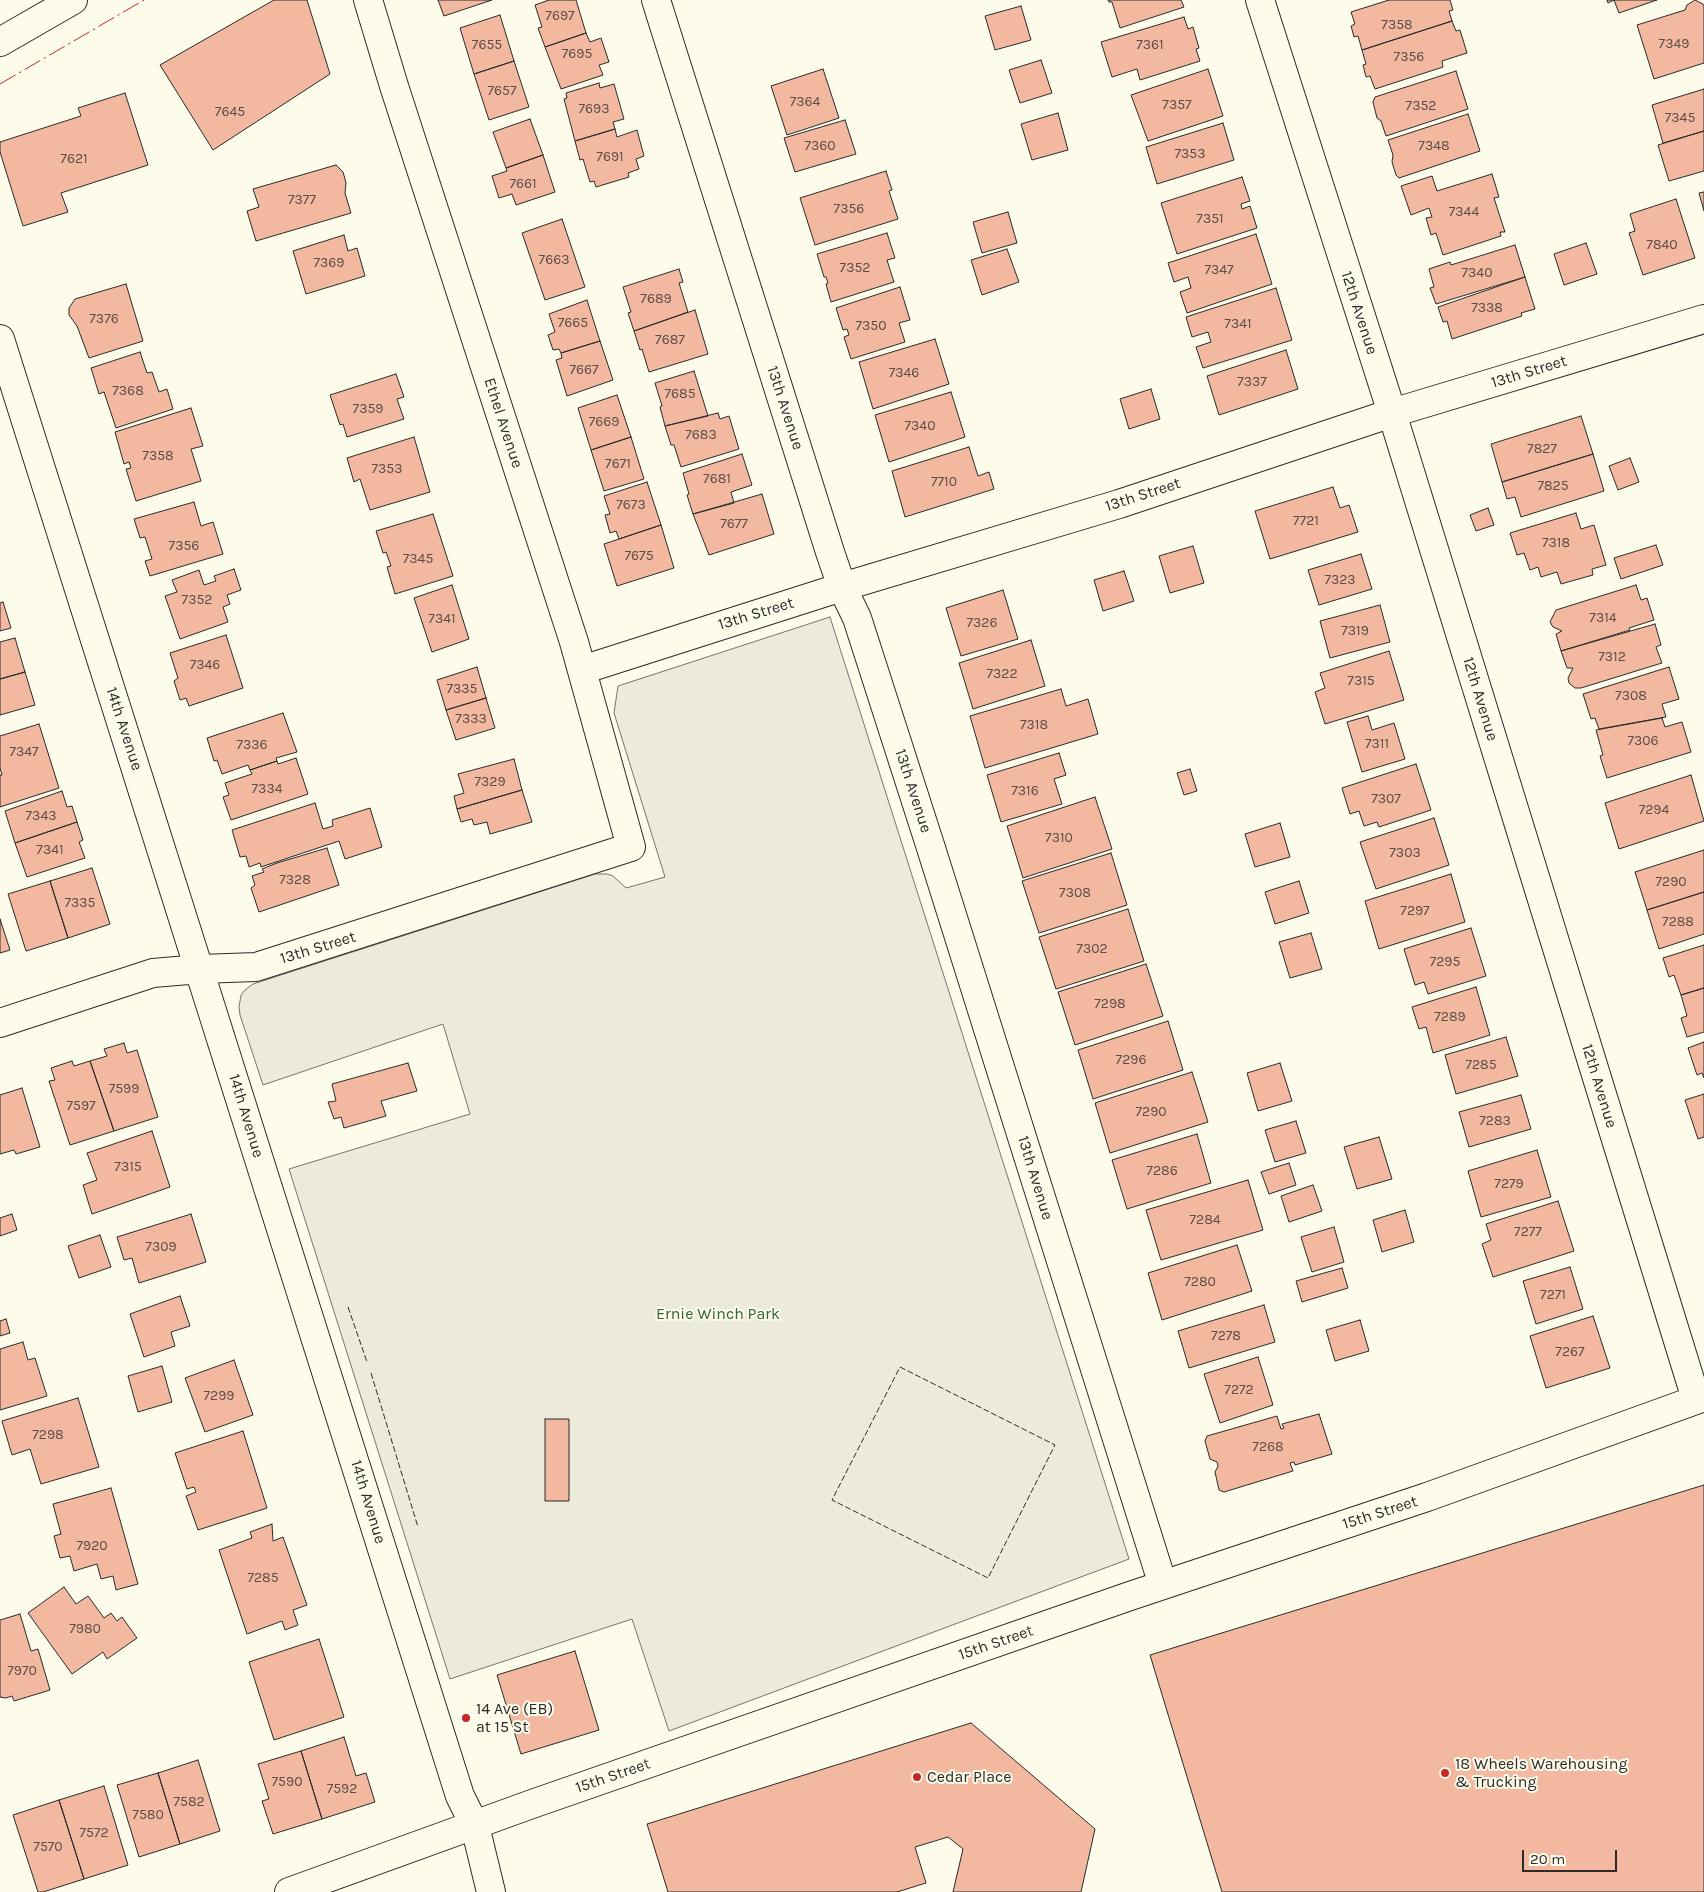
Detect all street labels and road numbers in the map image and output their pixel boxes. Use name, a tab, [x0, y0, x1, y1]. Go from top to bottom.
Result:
street label: 12th Avenue	[1336, 269, 1382, 357]
street label: 13th Street	[1489, 351, 1569, 393]
street label: 13th Avenue	[762, 364, 808, 452]
street label: Ethel Avenue	[479, 375, 527, 471]
street label: 13th Street	[1103, 474, 1183, 516]
street label: 13th Street	[716, 593, 796, 635]
street label: 12th Avenue	[1458, 655, 1502, 743]
street label: 14th Avenue	[102, 685, 146, 773]
street label: 13th Avenue	[890, 747, 936, 835]
street label: 13th Street	[278, 927, 358, 969]
street label: 12th Avenue	[1577, 1042, 1621, 1130]
street label: 14th Avenue	[224, 1072, 268, 1160]
street label: 13th Avenue	[1013, 1134, 1057, 1222]
street label: 14th Avenue	[346, 1458, 390, 1546]
street label: 15th Street	[1340, 1492, 1420, 1534]
street label: 15th Street	[956, 1621, 1036, 1665]
street label: 15th Street	[573, 1754, 653, 1798]

